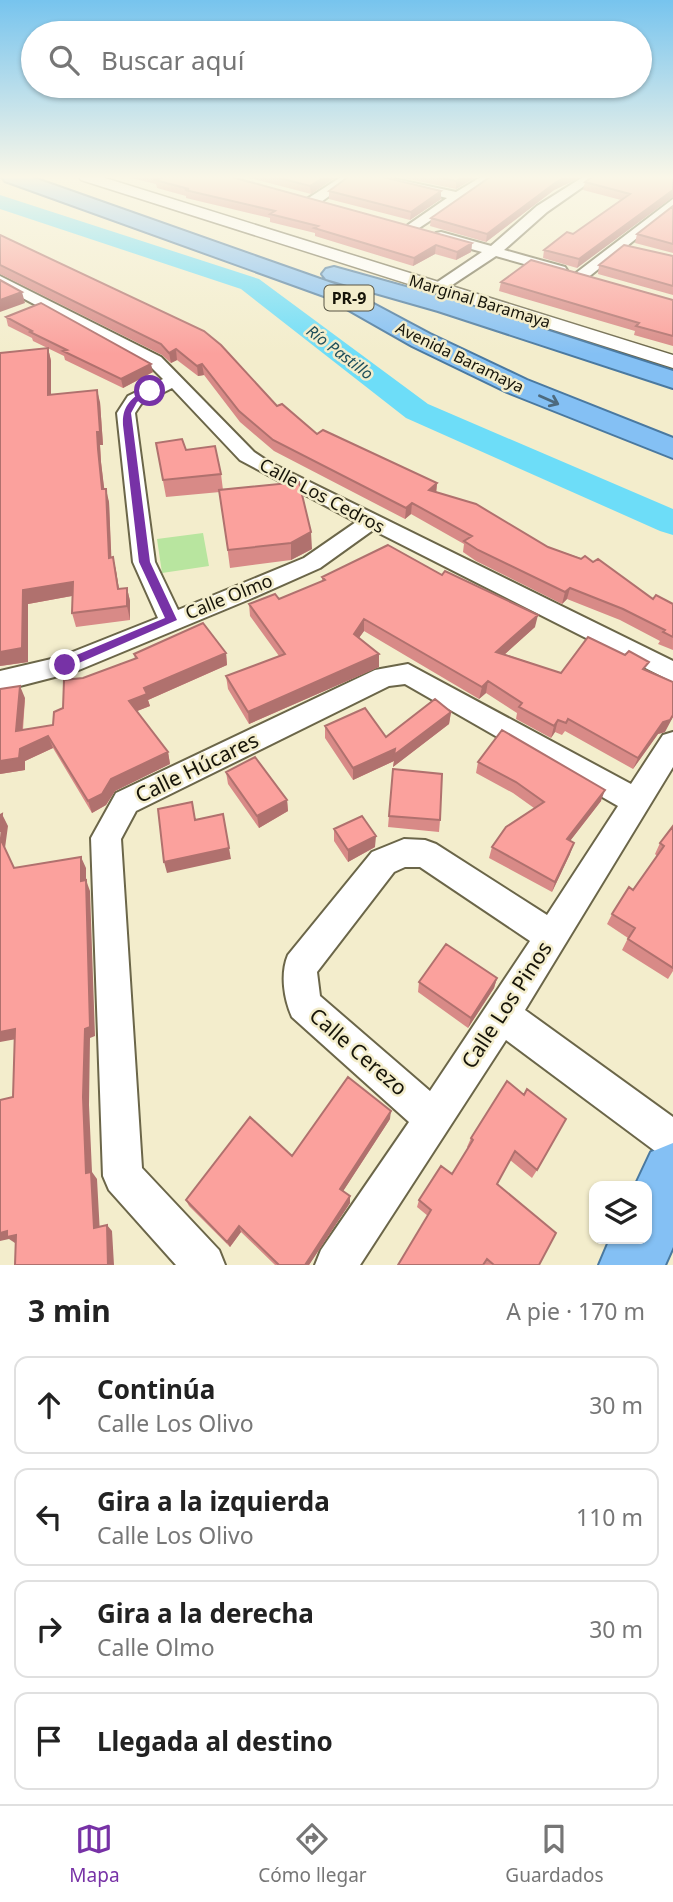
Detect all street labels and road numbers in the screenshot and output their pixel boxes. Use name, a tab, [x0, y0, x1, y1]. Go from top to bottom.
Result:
street label: Marginal Baramaya	[407, 269, 553, 333]
road number: PR-9	[324, 286, 374, 310]
street label: Avenida Baramaya	[392, 316, 528, 398]
street label: Calle Los Cedros	[256, 452, 389, 538]
street label: Calle Olmo	[181, 568, 276, 624]
street label: Calle Húcares	[130, 725, 263, 809]
street label: Calle Los Pinos	[455, 935, 558, 1073]
street label: Calle Cerezo	[304, 1001, 413, 1101]

